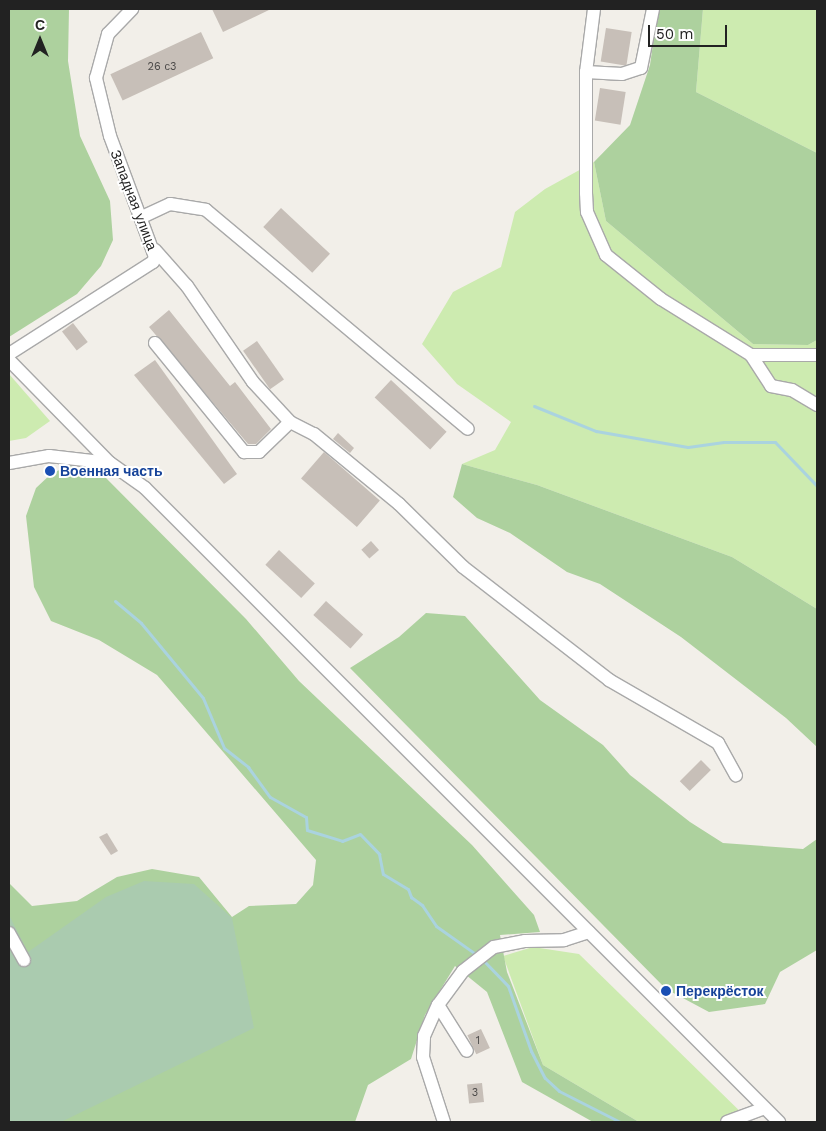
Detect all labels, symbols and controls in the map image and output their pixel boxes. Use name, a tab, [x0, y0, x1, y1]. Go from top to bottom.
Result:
north arrow	[15, 15, 65, 65]
scale bar	[651, 15, 730, 47]
text: С	[35, 17, 45, 33]
text: 50 m	[656, 25, 693, 43]
house number: 26 с3	[148, 60, 176, 74]
street label: Западная улица	[107, 147, 161, 253]
place label: Военная часть	[60, 463, 162, 479]
marker: Военная часть	[44, 465, 56, 477]
place label: Перекрёсток	[676, 983, 764, 999]
marker: Перекрёсток	[660, 985, 672, 997]
house number: 1	[476, 1034, 480, 1048]
house number: 3	[472, 1086, 478, 1100]

